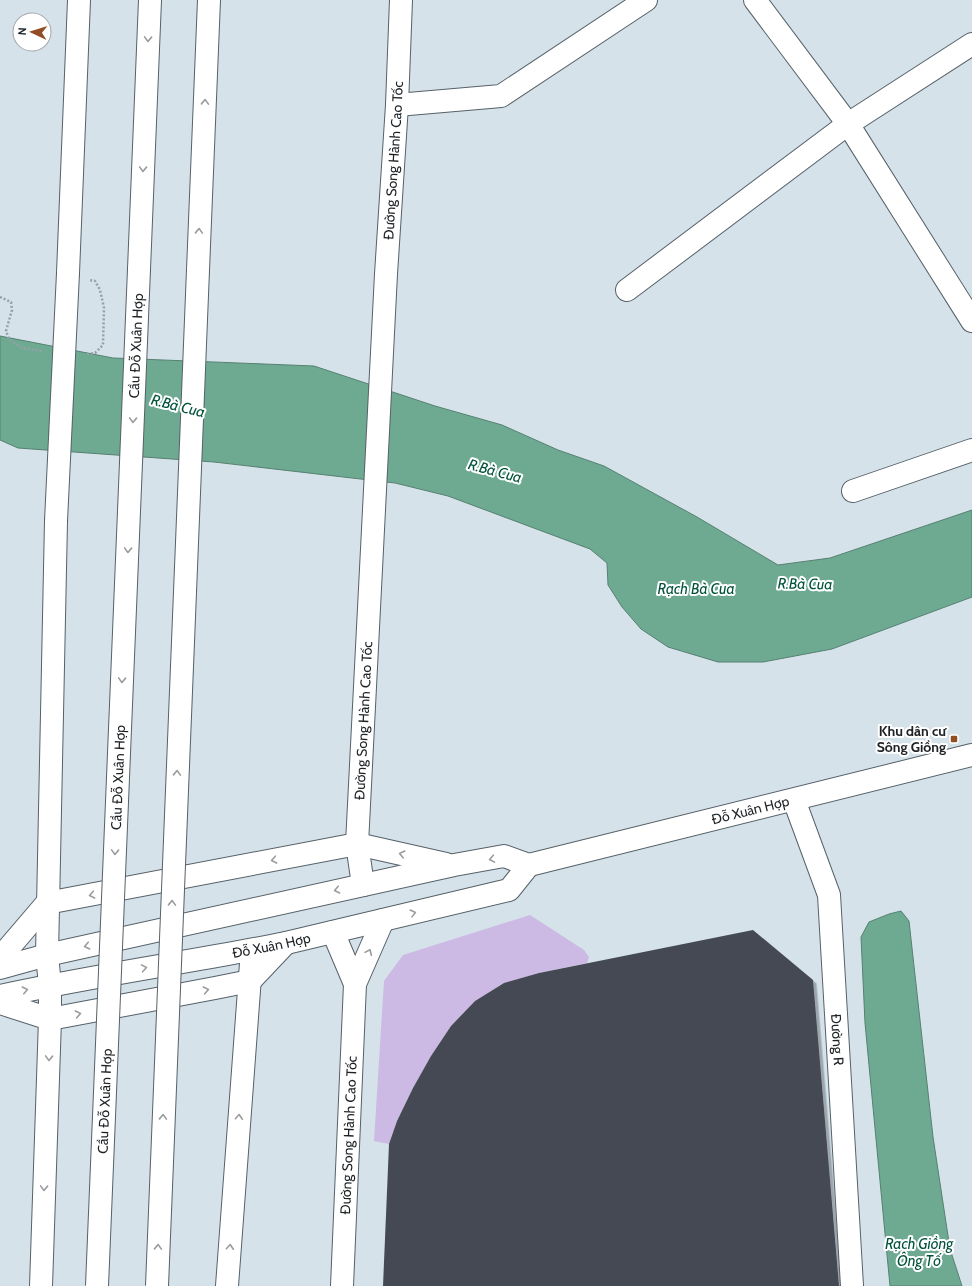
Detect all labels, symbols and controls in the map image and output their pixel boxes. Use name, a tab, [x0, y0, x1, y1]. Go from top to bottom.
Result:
north arrow	[12, 12, 52, 52]
text: N	[15, 27, 29, 36]
one-way arrow	[144, 36, 152, 42]
street label: Đường Song Hành Cao Tốc	[379, 81, 407, 240]
one-way arrow	[201, 99, 209, 105]
one-way arrow	[139, 166, 147, 172]
one-way arrow	[195, 228, 204, 234]
street label: Cầu Đỗ Xuân Hợp	[125, 293, 147, 399]
water label: R.Bà Cua	[149, 391, 207, 421]
one-way arrow	[129, 417, 137, 423]
water label: R.Bà Cua	[466, 455, 524, 487]
one-way arrow	[123, 547, 132, 553]
water label: R.Bà Cua	[777, 575, 833, 593]
water label: Rạch Bà Cua	[658, 580, 735, 598]
street label: Đường Song Hành Cao Tốc	[350, 641, 376, 800]
one-way arrow	[118, 677, 127, 683]
place label: Khu dân cư Sông Giồng	[877, 722, 947, 756]
street label: Cầu Đỗ Xuân Hợp	[107, 724, 129, 830]
marker: Khu dân cư Sông Giồng	[949, 734, 959, 744]
one-way arrow	[173, 770, 182, 776]
street label: Đỗ Xuân Hợp	[710, 792, 791, 828]
one-way arrow	[111, 849, 119, 855]
one-way arrow	[399, 850, 405, 858]
one-way arrow	[489, 854, 495, 862]
one-way arrow	[271, 855, 278, 863]
one-way arrow	[334, 886, 340, 894]
one-way arrow	[89, 890, 95, 898]
one-way arrow	[168, 900, 176, 906]
one-way arrow	[409, 909, 416, 918]
street label: Đỗ Xuân Hợp	[231, 928, 312, 962]
one-way arrow	[84, 941, 90, 949]
one-way arrow	[364, 949, 372, 957]
one-way arrow	[141, 965, 147, 973]
one-way arrow	[203, 986, 209, 995]
one-way arrow	[22, 987, 28, 995]
one-way arrow	[75, 1010, 81, 1018]
street label: Đường R	[827, 1013, 848, 1066]
street label: Cầu Đỗ Xuân Hợp	[93, 1048, 116, 1154]
one-way arrow	[44, 1055, 53, 1061]
street label: Đường Song Hành Cao Tốc	[336, 1055, 361, 1215]
one-way arrow	[159, 1114, 168, 1120]
one-way arrow	[235, 1114, 244, 1120]
one-way arrow	[40, 1185, 49, 1191]
water label: Rạch Giồng Ông Tố	[885, 1235, 954, 1270]
one-way arrow	[154, 1244, 162, 1250]
one-way arrow	[225, 1244, 234, 1250]

